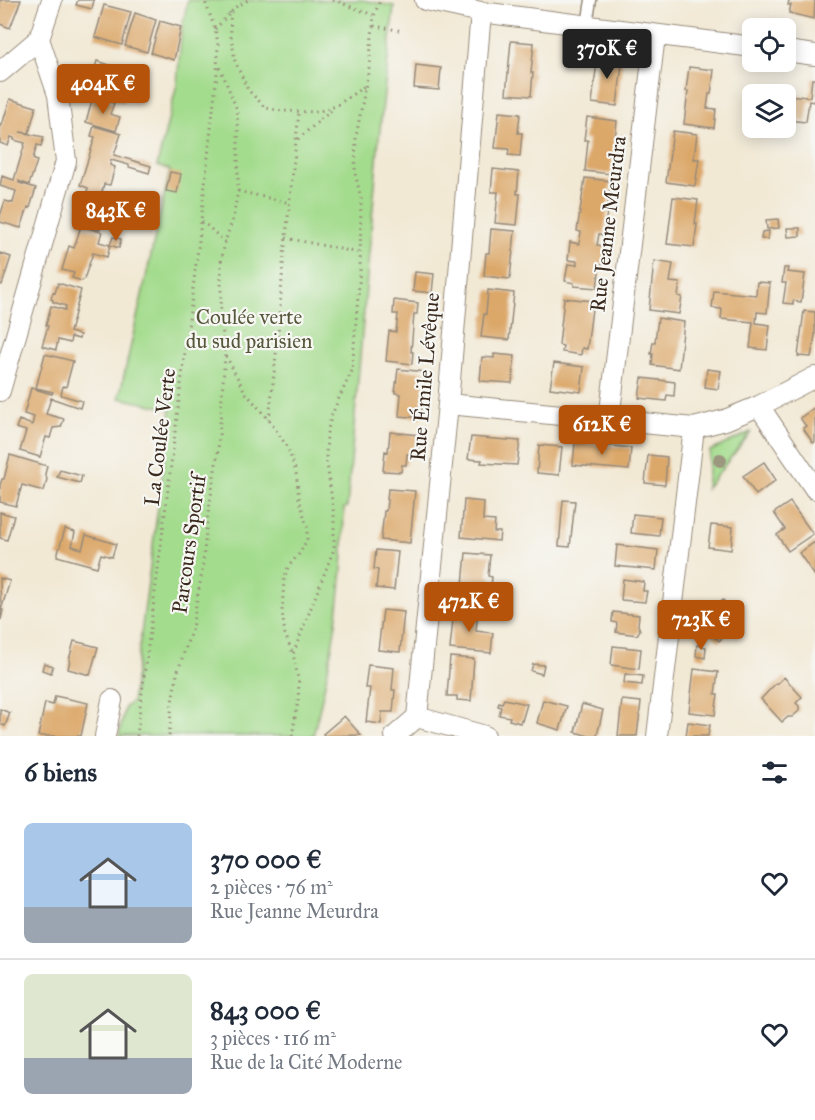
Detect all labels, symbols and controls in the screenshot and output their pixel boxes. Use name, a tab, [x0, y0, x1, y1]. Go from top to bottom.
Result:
map controls	[742, 18, 796, 138]
button: locate	[742, 18, 796, 72]
pin: 370K €	[558, 29, 656, 80]
text: 370K €	[577, 36, 637, 60]
pin: 404K €	[54, 64, 152, 115]
text: 404K €	[71, 71, 135, 95]
button: layers	[742, 84, 796, 138]
street label: Rue Jeanne Meurdra	[584, 134, 632, 314]
pin: 843K €	[67, 191, 165, 242]
text: 843K €	[86, 198, 146, 222]
street label: Rue Émile Lévêque	[404, 291, 445, 462]
park label: Coulée verte du sud parisien	[186, 304, 312, 354]
street label: La Coulée Verte	[139, 366, 181, 507]
pin: 612K €	[553, 405, 651, 456]
text: 612K €	[573, 412, 631, 436]
street label: Parcours Sportif	[166, 470, 212, 615]
pin: 472K €	[420, 582, 518, 633]
text: 472K €	[438, 589, 500, 613]
pin: 723K €	[652, 600, 750, 651]
text: 723K €	[671, 607, 731, 631]
text: 6 biens	[24, 756, 97, 788]
icon: filters	[758, 756, 791, 789]
text: 370 000 €	[210, 843, 322, 875]
icon: home	[72, 847, 144, 919]
icon: heart	[758, 867, 791, 900]
text: 2 pièces · 76 m²	[210, 875, 333, 899]
text: Rue Jeanne Meurdra	[210, 899, 379, 923]
text: 843 000 €	[210, 994, 321, 1026]
icon: home	[72, 998, 144, 1070]
icon: heart	[758, 1018, 791, 1051]
text: 3 pièces · 116 m²	[210, 1026, 336, 1050]
text: Rue de la Cité Moderne	[210, 1050, 402, 1074]

